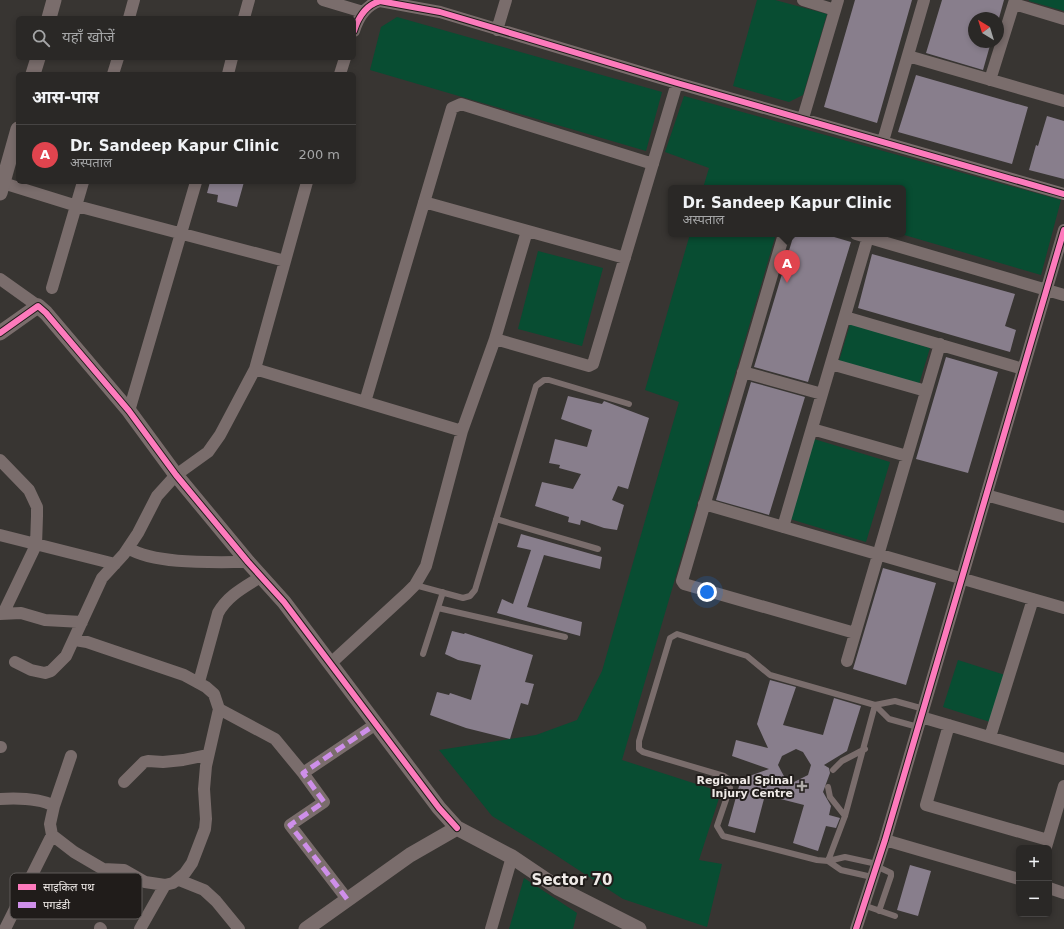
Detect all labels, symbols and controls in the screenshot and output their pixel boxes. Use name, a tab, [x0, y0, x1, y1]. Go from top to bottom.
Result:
north arrow	[968, 12, 1004, 48]
search box	[16, 16, 356, 60]
icon: search	[30, 27, 52, 49]
text: यहाँ खोजें	[62, 28, 115, 46]
text: आस-पास	[32, 87, 99, 107]
text: Dr. Sandeep Kapur Clinic	[70, 137, 279, 155]
text: A	[40, 147, 50, 162]
text: 200 m	[298, 147, 340, 162]
text: अस्पताल	[70, 155, 112, 170]
popup	[668, 185, 906, 237]
text: Dr. Sandeep Kapur Clinic	[682, 194, 892, 212]
text: अस्पताल	[682, 212, 724, 227]
pin: A	[774, 250, 800, 283]
your location	[697, 582, 717, 602]
place label: Regional Spinal Injury Centre	[696, 774, 793, 800]
marker: Regional Spinal Injury Centre	[796, 780, 808, 792]
map controls	[1016, 845, 1052, 917]
button: +	[1016, 845, 1052, 881]
district label: Sector 70	[532, 871, 612, 889]
legend	[10, 873, 142, 919]
text: साइकिल पथ	[43, 881, 95, 894]
button: −	[1016, 881, 1052, 917]
text: पगडंडी	[43, 899, 70, 912]

